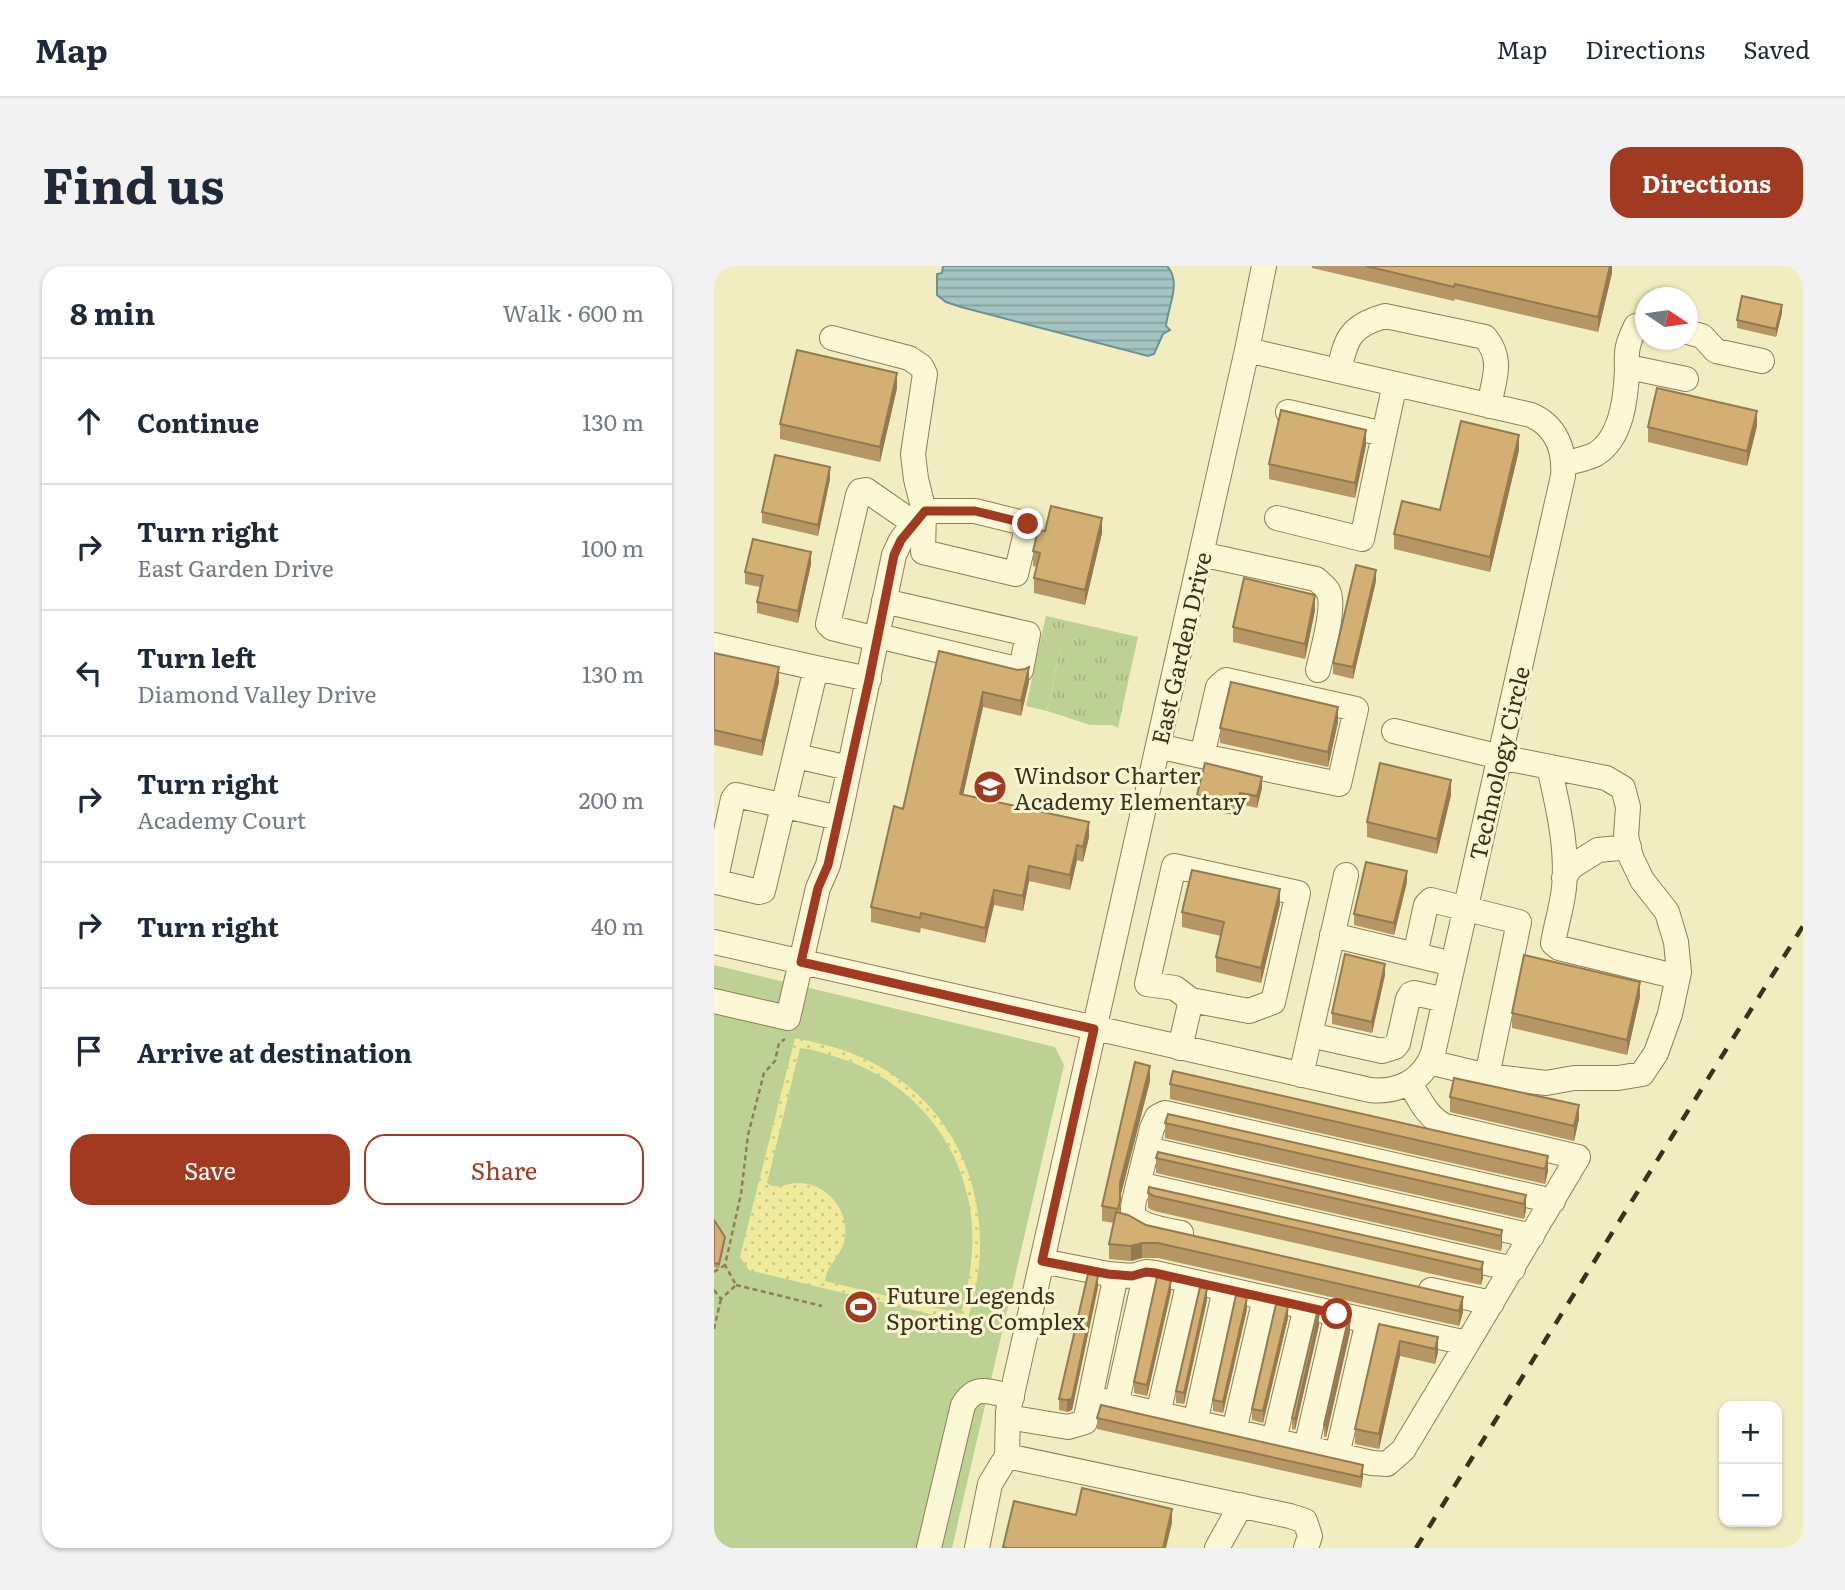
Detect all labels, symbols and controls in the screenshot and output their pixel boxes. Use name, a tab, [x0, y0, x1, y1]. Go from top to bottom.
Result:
text: Map	[35, 24, 108, 73]
text: Map	[1496, 31, 1547, 66]
text: Directions	[1585, 31, 1705, 66]
text: Saved	[1743, 31, 1810, 66]
text: Find us	[42, 146, 225, 219]
button: Directions	[1610, 147, 1803, 218]
north arrow	[1635, 287, 1698, 350]
text: 8 min	[70, 290, 155, 334]
text: Walk · 600 m	[502, 295, 644, 329]
icon: ahead	[70, 402, 108, 440]
text: Continue	[137, 402, 259, 441]
text: 130 m	[582, 404, 644, 438]
route end	[1012, 508, 1043, 539]
text: Turn right	[137, 511, 279, 550]
icon: right	[70, 528, 108, 566]
text: 100 m	[581, 530, 644, 564]
street label: East Garden Drive	[1141, 548, 1219, 748]
text: East Garden Drive	[137, 550, 334, 584]
text: Turn left	[137, 637, 256, 676]
icon: left	[70, 654, 108, 692]
text: 130 m	[582, 656, 644, 690]
street label: Technology Circle	[1459, 662, 1537, 864]
text: Diamond Valley Drive	[137, 676, 376, 710]
place label: Windsor Charter Academy Elementary	[1014, 757, 1247, 817]
text: Turn right	[137, 763, 279, 802]
school or university icon: Windsor Charter Academy Elementary	[971, 768, 1009, 806]
icon: right	[70, 780, 108, 818]
text: 200 m	[579, 782, 644, 816]
text: Academy Court	[137, 802, 306, 836]
icon: right	[70, 906, 108, 944]
text: Turn right	[137, 906, 279, 945]
text: 40 m	[591, 908, 644, 942]
icon: arrive	[70, 1032, 108, 1070]
text: Arrive at destination	[137, 1032, 412, 1071]
button: Save	[70, 1134, 350, 1205]
button: Share	[364, 1134, 644, 1205]
place label: Future Legends Sporting Complex	[886, 1277, 1085, 1337]
sports icon: Future Legends Sporting Complex	[842, 1288, 880, 1326]
route start	[1321, 1298, 1352, 1329]
map controls	[1719, 1401, 1782, 1527]
button: +	[1719, 1401, 1782, 1464]
button: −	[1719, 1464, 1782, 1527]

